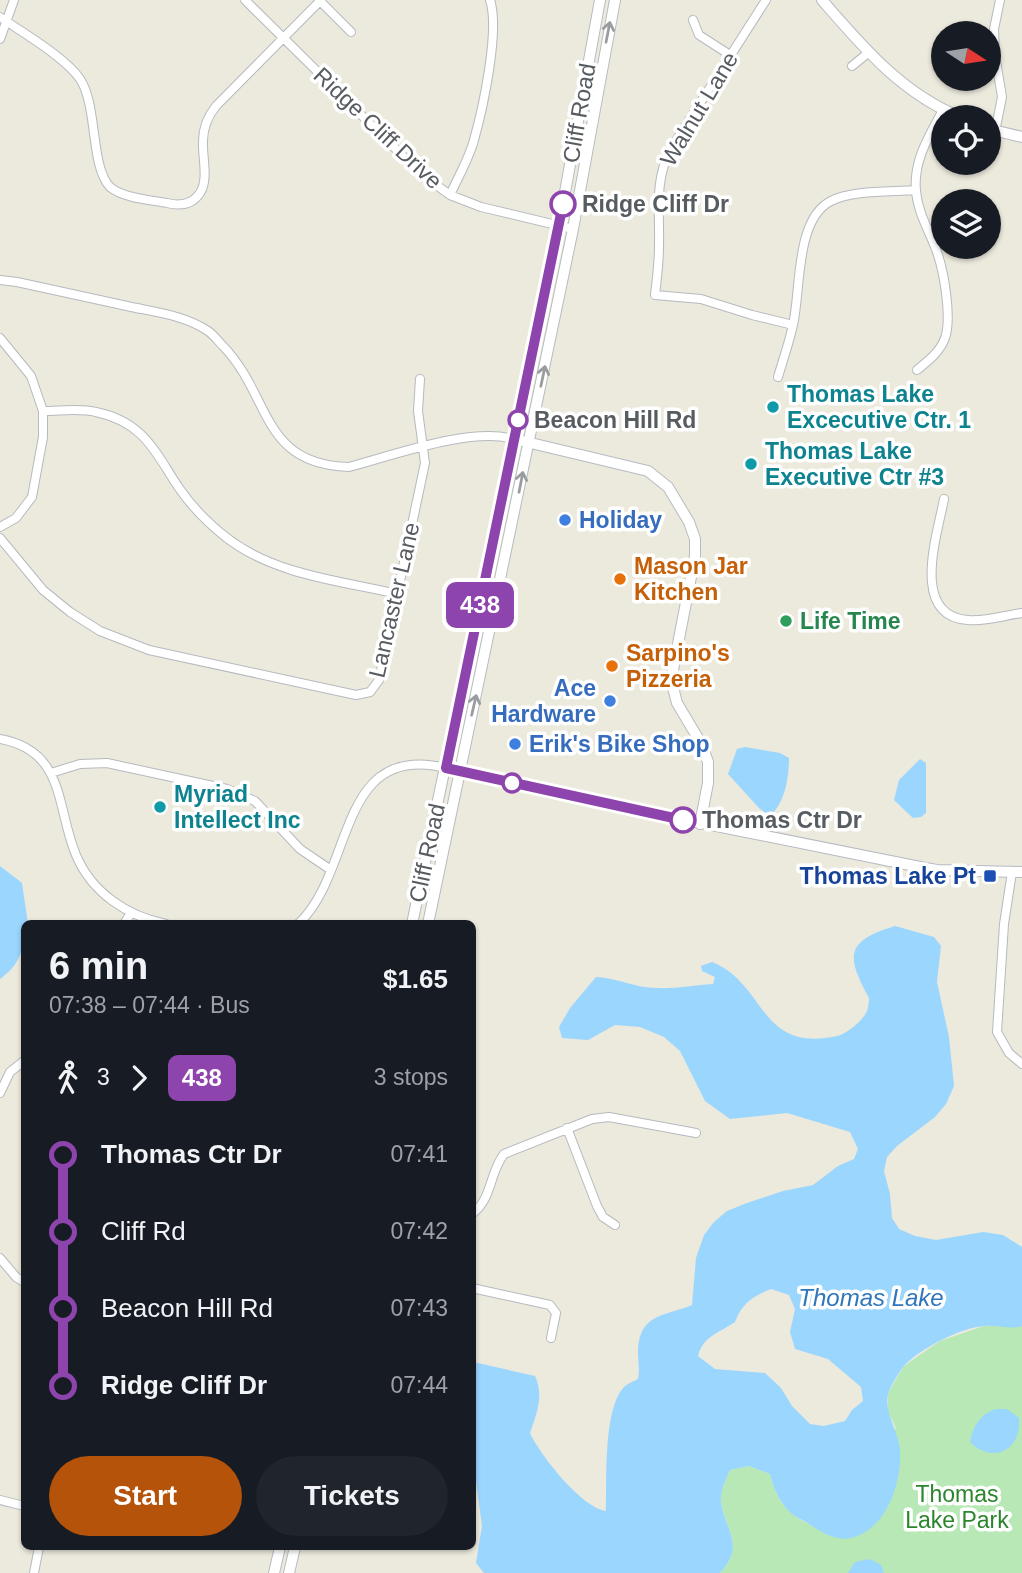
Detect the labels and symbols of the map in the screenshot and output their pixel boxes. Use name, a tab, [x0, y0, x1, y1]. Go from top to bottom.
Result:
one-way arrow	[602, 21, 616, 44]
north arrow	[931, 21, 1001, 91]
street label: Walnut Lane	[655, 47, 743, 171]
street label: Cliff Road	[557, 61, 601, 165]
street label: Ridge Cliff Drive	[309, 62, 447, 194]
marker: Ridge Cliff Dr	[550, 191, 576, 217]
place label: Ridge Cliff Dr	[582, 191, 729, 217]
one-way arrow	[536, 365, 550, 388]
place label: Thomas Lake Excecutive Ctr. 1	[787, 381, 971, 433]
marker: Thomas Lake Excecutive Ctr. 1	[765, 399, 781, 415]
place label: Beacon Hill Rd	[534, 407, 696, 433]
marker: Beacon Hill Rd	[508, 410, 528, 430]
place label: Thomas Lake Executive Ctr #3	[765, 438, 944, 490]
marker: Thomas Lake Executive Ctr #3	[743, 456, 759, 472]
one-way arrow	[514, 471, 528, 494]
place label: Holiday	[579, 507, 662, 533]
marker: Holiday	[557, 512, 573, 528]
street label: Lancaster Lane	[363, 520, 425, 680]
place label: Mason Jar Kitchen	[634, 553, 748, 605]
marker: Mason Jar Kitchen	[612, 571, 628, 587]
line badge: 438	[440, 582, 520, 628]
place label: Life Time	[800, 608, 901, 634]
marker: Life Time	[778, 613, 794, 629]
place label: Sarpino's Pizzeria	[626, 640, 730, 692]
marker: Sarpino's Pizzeria	[604, 658, 620, 674]
place label: Ace Hardware	[491, 675, 596, 727]
marker: Ace Hardware	[602, 693, 618, 709]
one-way arrow	[468, 694, 482, 717]
place label: Erik's Bike Shop	[529, 731, 710, 757]
marker: Erik's Bike Shop	[507, 736, 523, 752]
unlabelled marker	[502, 773, 522, 793]
place label: Myriad Intellect Inc	[174, 781, 301, 833]
marker: Myriad Intellect Inc	[152, 799, 168, 815]
street label: Cliff Road	[404, 801, 450, 905]
marker: Thomas Ctr Dr	[670, 807, 696, 833]
place label: Thomas Ctr Dr	[702, 807, 862, 833]
place label: Thomas Lake Pt	[800, 863, 976, 889]
marker: Thomas Lake Pt	[982, 868, 998, 884]
water label: Thomas Lake	[798, 1284, 944, 1311]
park label: Thomas Lake Park	[905, 1481, 1009, 1533]

